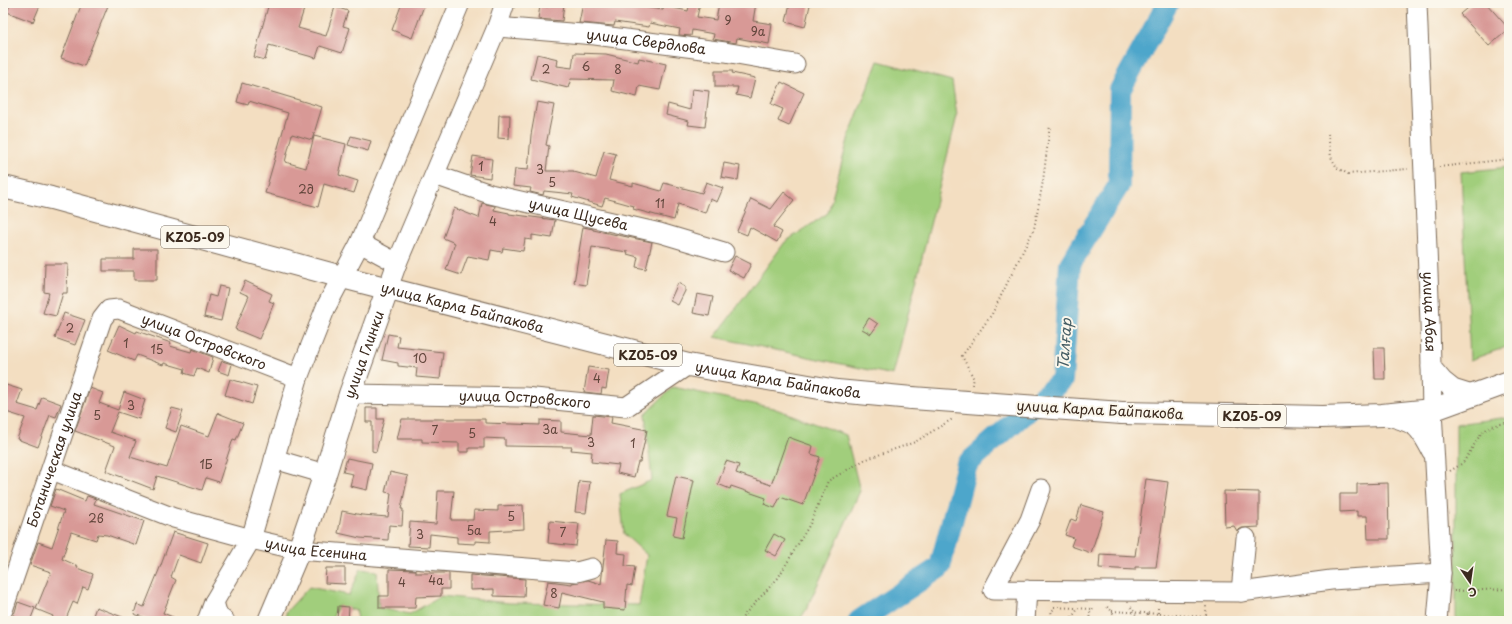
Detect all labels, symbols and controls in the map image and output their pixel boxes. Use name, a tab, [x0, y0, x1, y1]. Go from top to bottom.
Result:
house number: 9	[724, 11, 732, 29]
house number: 9а	[751, 22, 766, 40]
street label: улица Свердлова	[586, 23, 708, 59]
house number: 6	[582, 57, 590, 75]
house number: 2	[542, 60, 550, 78]
house number: 8	[614, 60, 622, 78]
house number: 1	[478, 157, 484, 175]
house number: 3	[536, 160, 544, 178]
house number: 5	[548, 173, 556, 191]
house number: 2д	[298, 180, 314, 198]
street label: улица Щусева	[527, 192, 631, 235]
house number: 11	[655, 194, 665, 212]
house number: 4	[489, 212, 497, 230]
road number: KZ05-09	[161, 226, 229, 248]
street label: улица Абая	[1418, 271, 1442, 352]
street label: улица Карла Байпакова	[379, 276, 547, 338]
street label: улица Островского	[139, 308, 270, 375]
street label: улица Глинки	[338, 308, 389, 401]
water label: Талғар	[1050, 317, 1077, 370]
house number: 2	[66, 319, 74, 337]
house number: 1	[123, 334, 129, 352]
house number: 15	[150, 340, 164, 358]
road number: KZ05-09	[614, 344, 682, 366]
house number: 10	[413, 349, 427, 367]
street label: улица Карла Байпакова	[694, 355, 862, 403]
house number: 4	[593, 369, 601, 387]
street label: улица Островского	[459, 385, 592, 414]
street label: Ботаническая улица	[21, 388, 87, 530]
street label: улица Карла Байпакова	[1016, 395, 1184, 424]
house number: 3	[127, 396, 135, 414]
road number: KZ05-09	[1218, 405, 1286, 427]
house number: 5	[93, 406, 101, 424]
house number: 3а	[542, 420, 558, 438]
house number: 7	[432, 421, 439, 439]
house number: 5	[468, 424, 476, 442]
house number: 3	[587, 433, 595, 451]
house number: 1	[630, 434, 636, 452]
house number: 1Б	[199, 455, 213, 473]
house number: 5	[507, 507, 515, 525]
house number: 2в	[88, 509, 104, 527]
house number: 5а	[466, 521, 482, 539]
house number: 7	[560, 523, 567, 541]
house number: 3	[416, 525, 424, 543]
street label: улица Есенина	[263, 532, 368, 565]
north arrow	[1450, 562, 1490, 602]
house number: 4а	[428, 571, 444, 589]
house number: 4	[398, 573, 406, 591]
text: С	[1466, 583, 1478, 601]
house number: 8	[550, 584, 558, 602]

